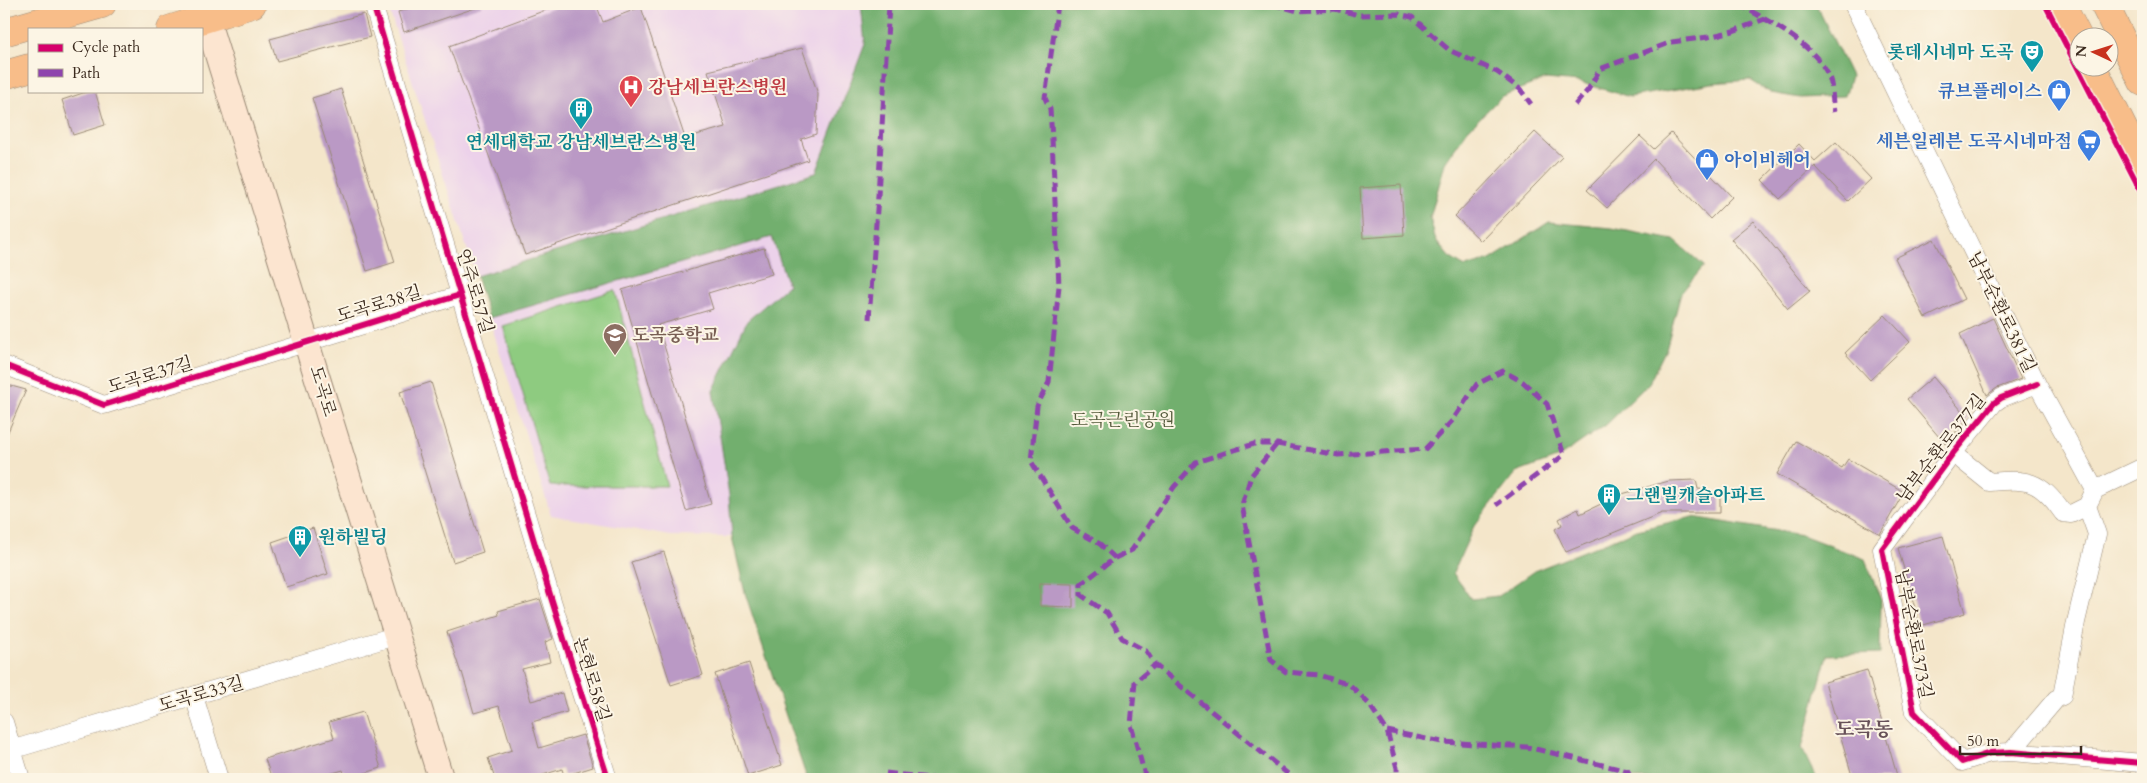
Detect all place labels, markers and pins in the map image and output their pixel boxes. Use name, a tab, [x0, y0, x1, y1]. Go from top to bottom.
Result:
theatre icon: 롯데시네마 도곡	[2019, 39, 2045, 73]
place label: 롯데시네마 도곡	[1887, 40, 2014, 65]
hospital icon: 강남세브란스병원	[618, 74, 644, 108]
place label: 강남세브란스병원	[648, 75, 787, 100]
shop icon: 큐브플레이스	[2046, 78, 2072, 112]
place label: 큐브플레이스	[1938, 79, 2043, 104]
building icon: 연세대학교 강남세브란스병원	[568, 96, 594, 130]
supermarket icon: 세븐일레븐 도곡시네마점	[2076, 128, 2102, 162]
place label: 세븐일레븐 도곡시네마점	[1876, 129, 2072, 154]
place label: 연세대학교 강남세브란스병원	[466, 130, 696, 155]
shop icon: 아이비헤어	[1694, 147, 1720, 181]
place label: 아이비헤어	[1724, 148, 1811, 173]
school or university icon: 도곡중학교	[602, 322, 628, 356]
place label: 도곡중학교	[632, 323, 720, 348]
building icon: 그랜빌캐슬아파트	[1596, 482, 1622, 516]
place label: 그랜빌캐슬아파트	[1626, 483, 1766, 508]
building icon: 원하빌딩	[287, 524, 313, 558]
place label: 원하빌딩	[318, 525, 388, 550]

